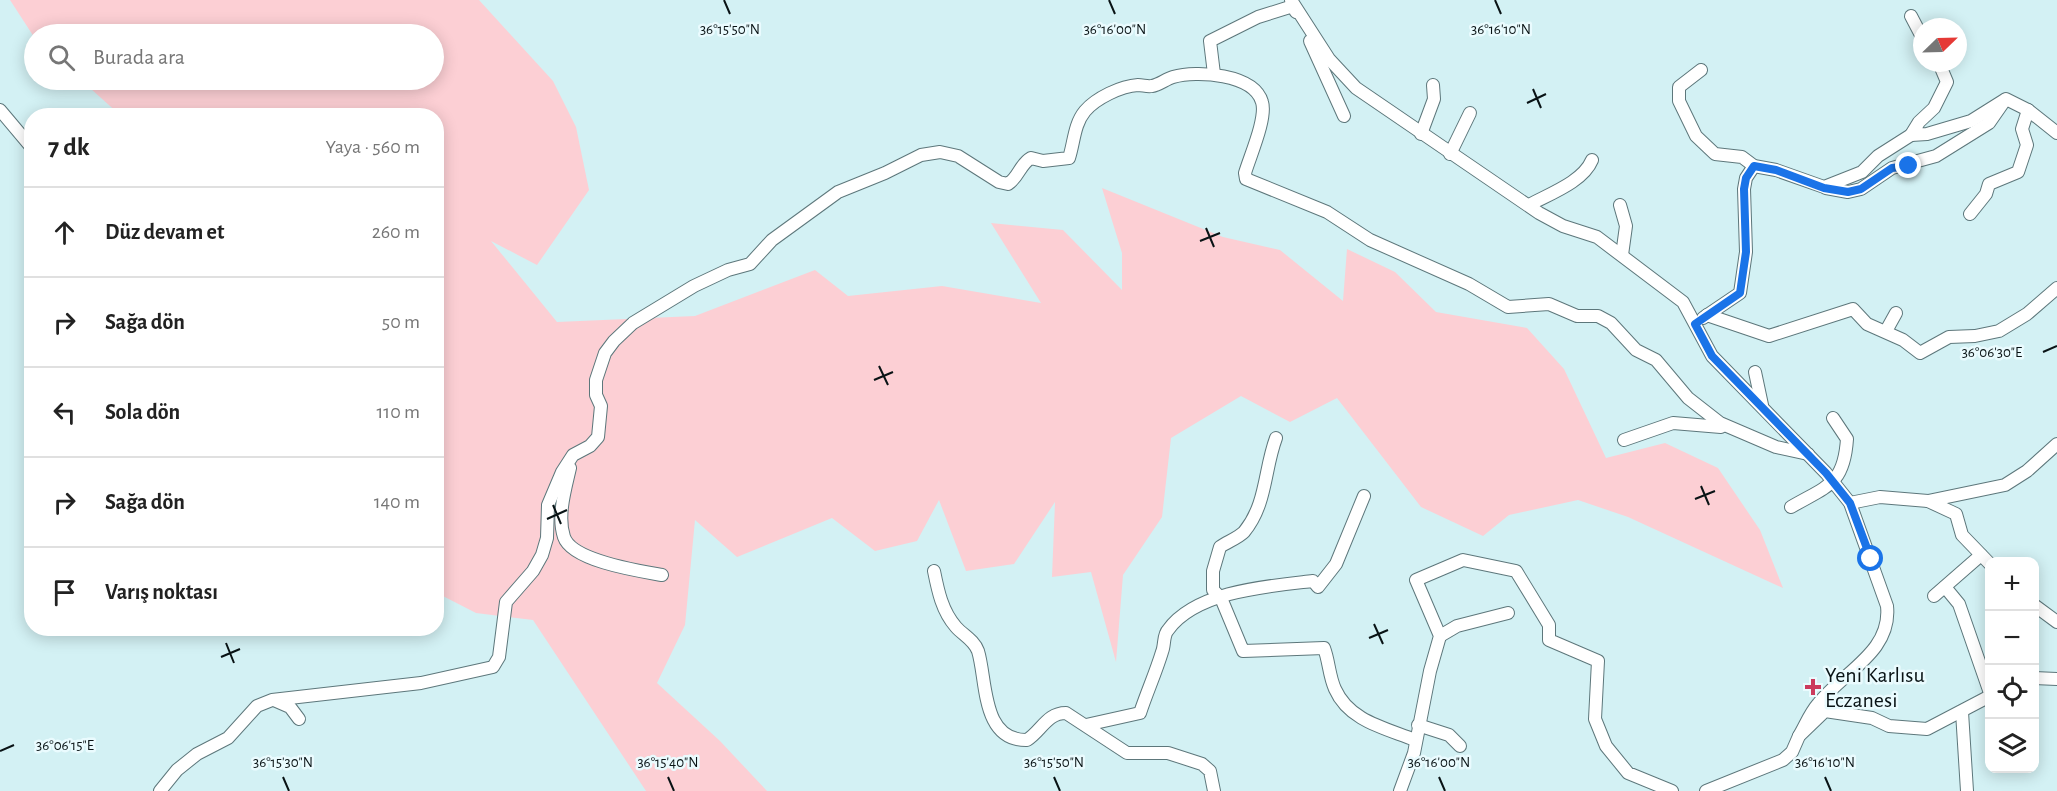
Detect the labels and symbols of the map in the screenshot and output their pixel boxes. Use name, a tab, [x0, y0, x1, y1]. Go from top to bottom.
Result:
north arrow	[1913, 18, 1967, 72]
text: 36°15'50"N	[700, 22, 760, 37]
text: 36°16'00"N	[1084, 22, 1146, 37]
text: 36°16'10"N	[1471, 22, 1531, 37]
route end	[1895, 152, 1921, 178]
text: 36°06'30"E	[1962, 345, 2022, 360]
route start	[1857, 545, 1883, 571]
place label: Yeni Karlısu Eczanesi	[1825, 664, 1925, 711]
marker: Yeni Karlısu Eczanesi	[1806, 680, 1820, 694]
text: 36°06'15"E	[36, 738, 94, 753]
text: 36°15'30"N	[253, 755, 313, 770]
text: 36°15'40"N	[637, 755, 699, 770]
text: 36°15'50"N	[1024, 755, 1084, 770]
text: 36°16'00"N	[1408, 755, 1470, 770]
text: 36°16'10"N	[1795, 755, 1855, 770]

